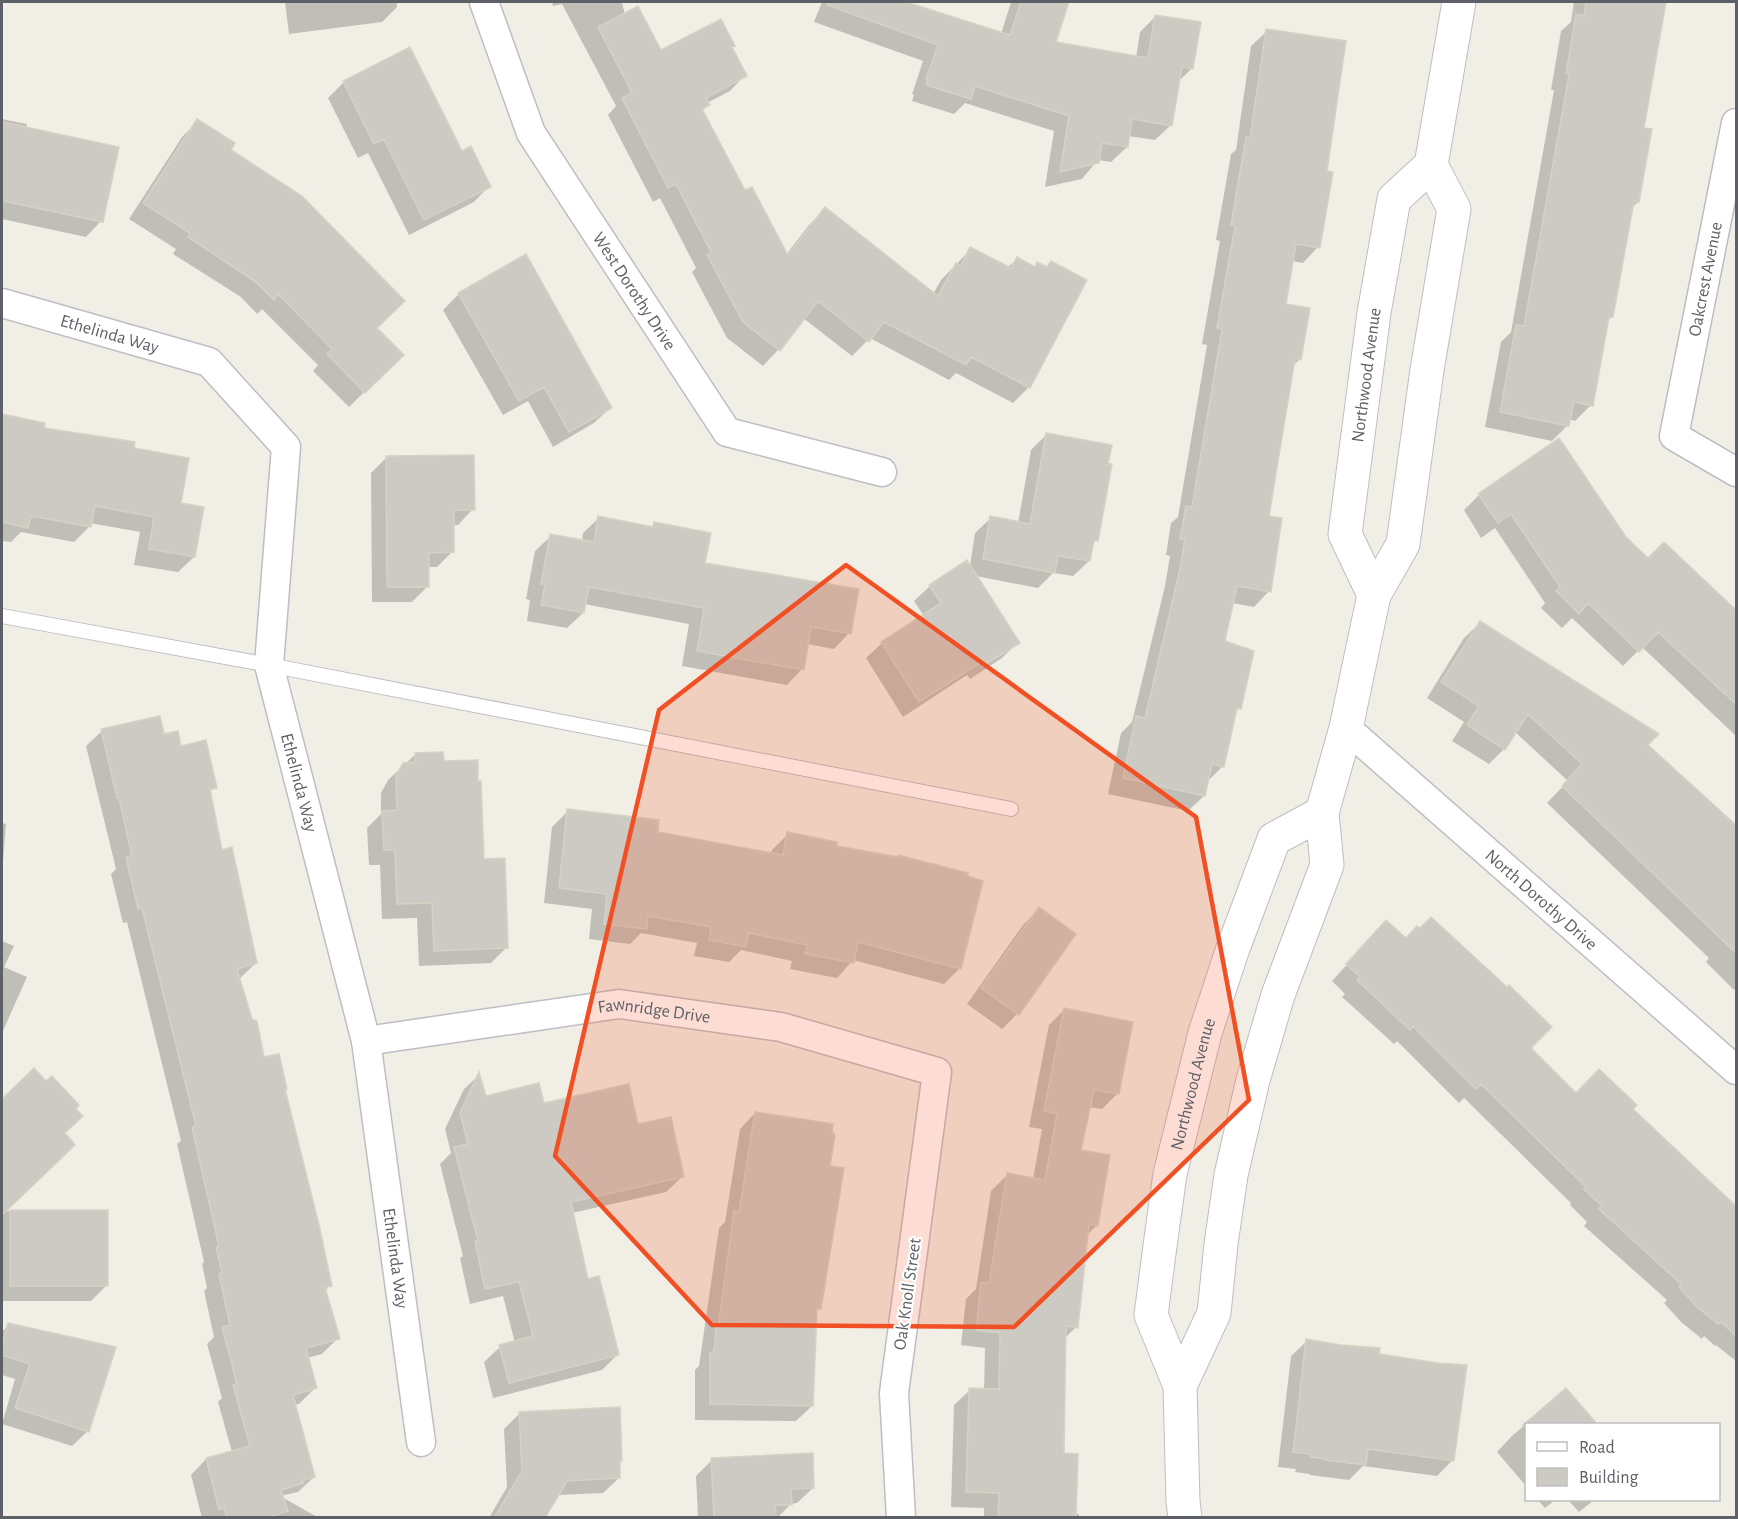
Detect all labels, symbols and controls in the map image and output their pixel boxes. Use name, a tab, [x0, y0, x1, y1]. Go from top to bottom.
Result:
street label: Oakcrest Avenue	[1686, 220, 1726, 338]
street label: West Dorothy Drive	[589, 229, 679, 354]
street label: Northwood Avenue	[1349, 306, 1385, 443]
street label: Ethelinda Way	[58, 312, 161, 357]
street label: Ethelinda Way	[277, 731, 320, 834]
street label: North Dorothy Drive	[1481, 846, 1600, 954]
street label: Fawnridge Drive	[597, 995, 711, 1027]
street label: Northwood Avenue	[1168, 1016, 1219, 1152]
street label: Ethelinda Way	[379, 1207, 411, 1310]
street label: Oak Knoll Street	[891, 1237, 925, 1351]
legend	[1525, 1423, 1720, 1501]
text: Road	[1579, 1439, 1615, 1457]
text: Building	[1579, 1469, 1639, 1487]

